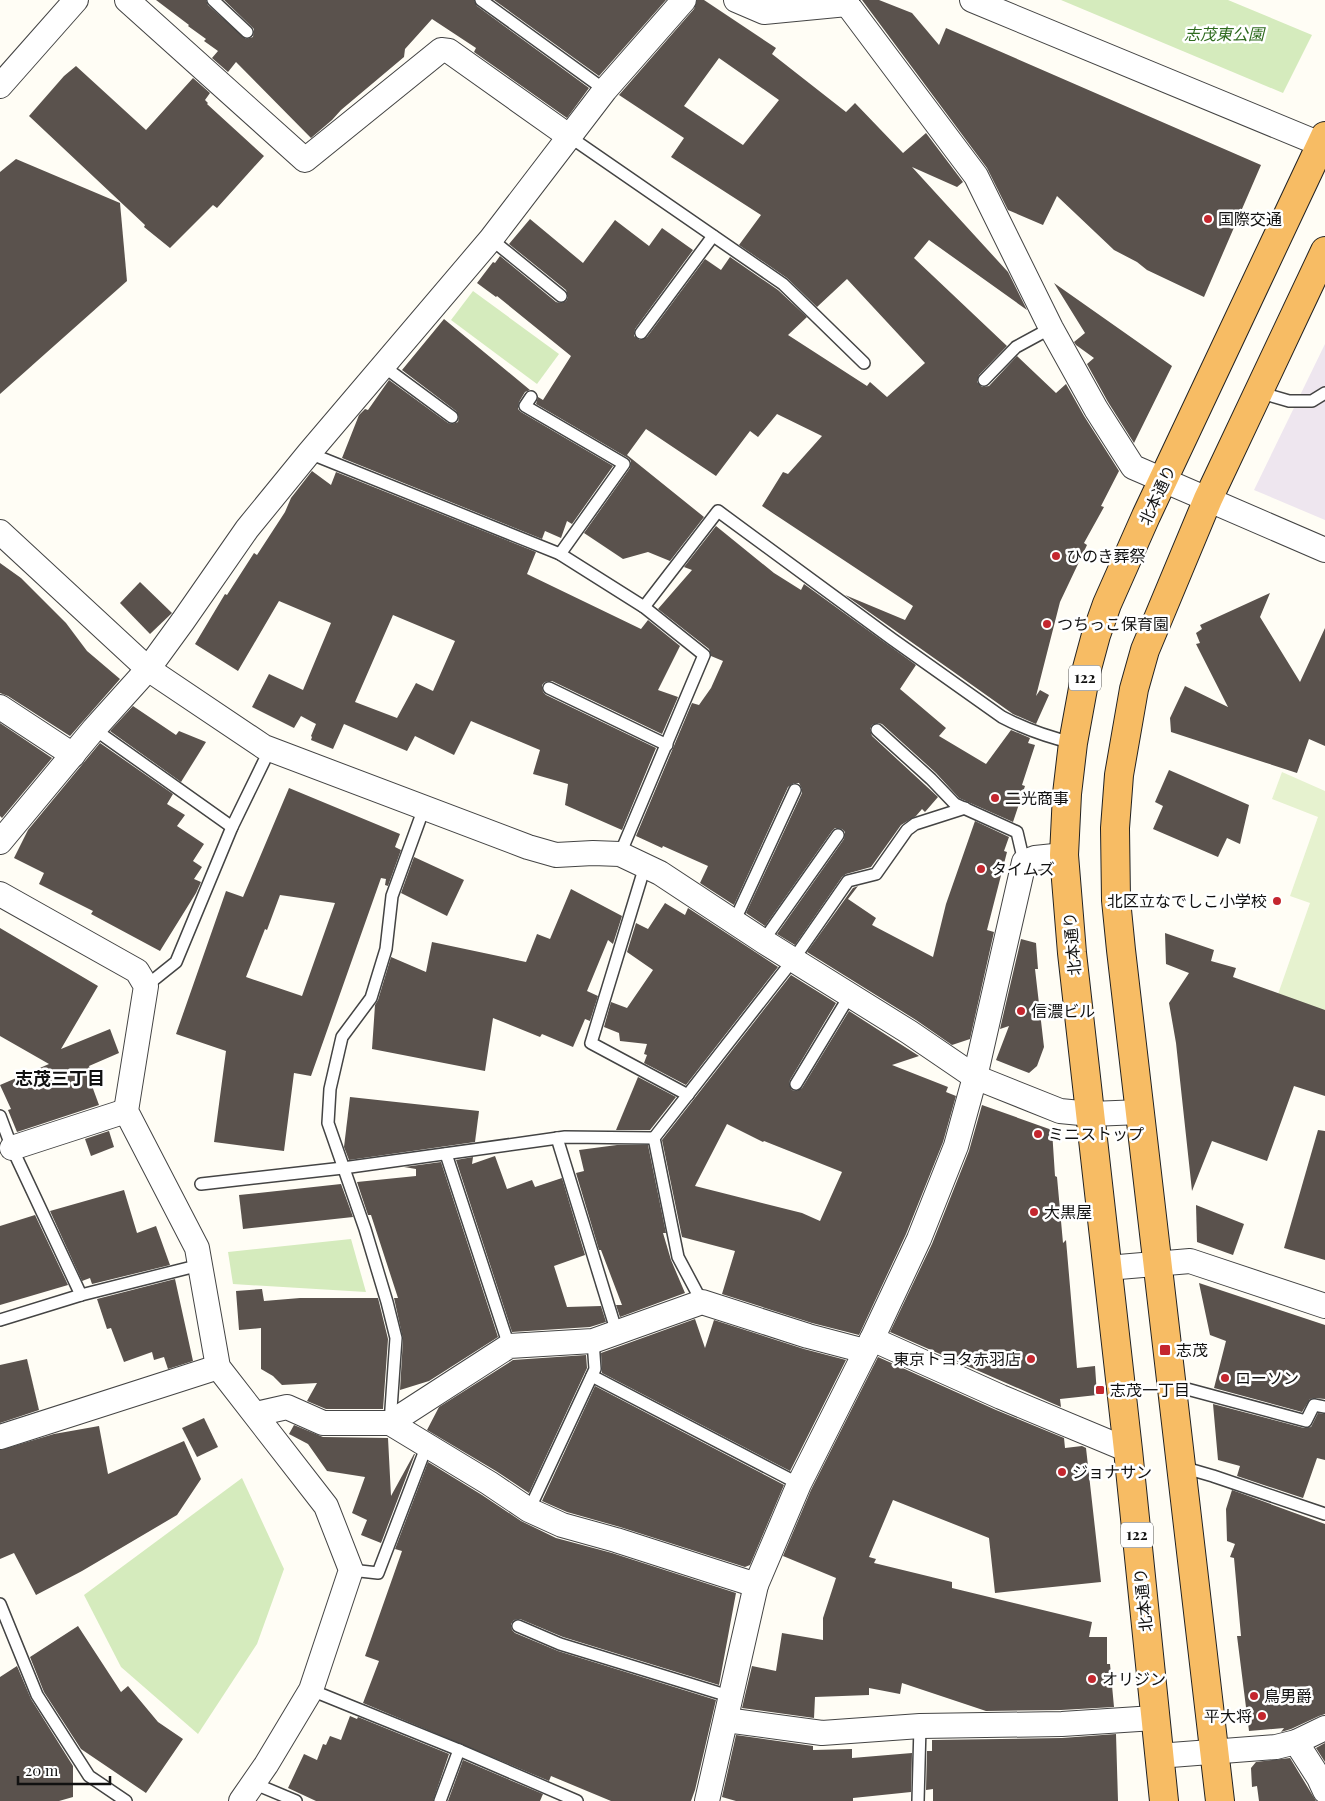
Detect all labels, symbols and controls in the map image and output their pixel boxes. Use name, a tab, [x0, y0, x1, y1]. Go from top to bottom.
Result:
park label: 志茂東公園	[1184, 23, 1266, 44]
place label: 国際交通	[1218, 208, 1282, 229]
marker: 国際交通	[1202, 213, 1214, 225]
street label: 北本通り	[1134, 461, 1180, 528]
place label: ひのき葬祭	[1066, 545, 1146, 566]
marker: ひのき葬祭	[1050, 550, 1062, 562]
place label: つちっこ保育園	[1057, 613, 1169, 634]
marker: つちっこ保育園	[1041, 618, 1053, 630]
road number: 122	[1069, 666, 1101, 690]
place label: 二光商事	[1005, 787, 1069, 808]
marker: 二光商事	[989, 792, 1001, 804]
place label: タイムズ	[991, 858, 1055, 879]
marker: タイムズ	[975, 863, 987, 875]
place label: 北区立なでしこ小学校	[1107, 890, 1267, 911]
marker: 北区立なでしこ小学校	[1271, 895, 1283, 907]
street label: 北本通り	[1058, 911, 1085, 977]
place label: 信濃ビル	[1031, 1000, 1095, 1021]
marker: 信濃ビル	[1015, 1005, 1027, 1017]
district label: 志茂三丁目	[15, 1066, 105, 1090]
place label: ミニストップ	[1048, 1123, 1144, 1144]
marker: ミニストップ	[1032, 1128, 1044, 1140]
place label: 大黒屋	[1044, 1201, 1092, 1222]
marker: 大黒屋	[1028, 1206, 1040, 1218]
place label: 志茂	[1176, 1339, 1208, 1360]
marker: 志茂	[1158, 1343, 1172, 1357]
place label: 東京トヨタ赤羽店	[893, 1348, 1021, 1369]
marker: 東京トヨタ赤羽店	[1025, 1353, 1037, 1365]
place label: ローソン	[1235, 1367, 1299, 1388]
marker: ローソン	[1219, 1372, 1231, 1384]
place label: 志茂一丁目	[1110, 1379, 1190, 1400]
marker: 志茂一丁目	[1094, 1384, 1106, 1396]
place label: ジョナサン	[1072, 1461, 1152, 1482]
marker: ジョナサン	[1056, 1466, 1068, 1478]
road number: 122	[1121, 1522, 1153, 1548]
street label: 北本通り	[1129, 1567, 1156, 1633]
place label: オリジン	[1102, 1668, 1166, 1689]
marker: オリジン	[1086, 1673, 1098, 1685]
place label: 鳥男爵	[1264, 1685, 1312, 1706]
marker: 鳥男爵	[1248, 1690, 1260, 1702]
place label: 平大将	[1204, 1705, 1252, 1726]
marker: 平大将	[1256, 1710, 1268, 1722]
scale bar	[18, 1754, 110, 1786]
text: 20 m	[25, 1760, 59, 1780]

